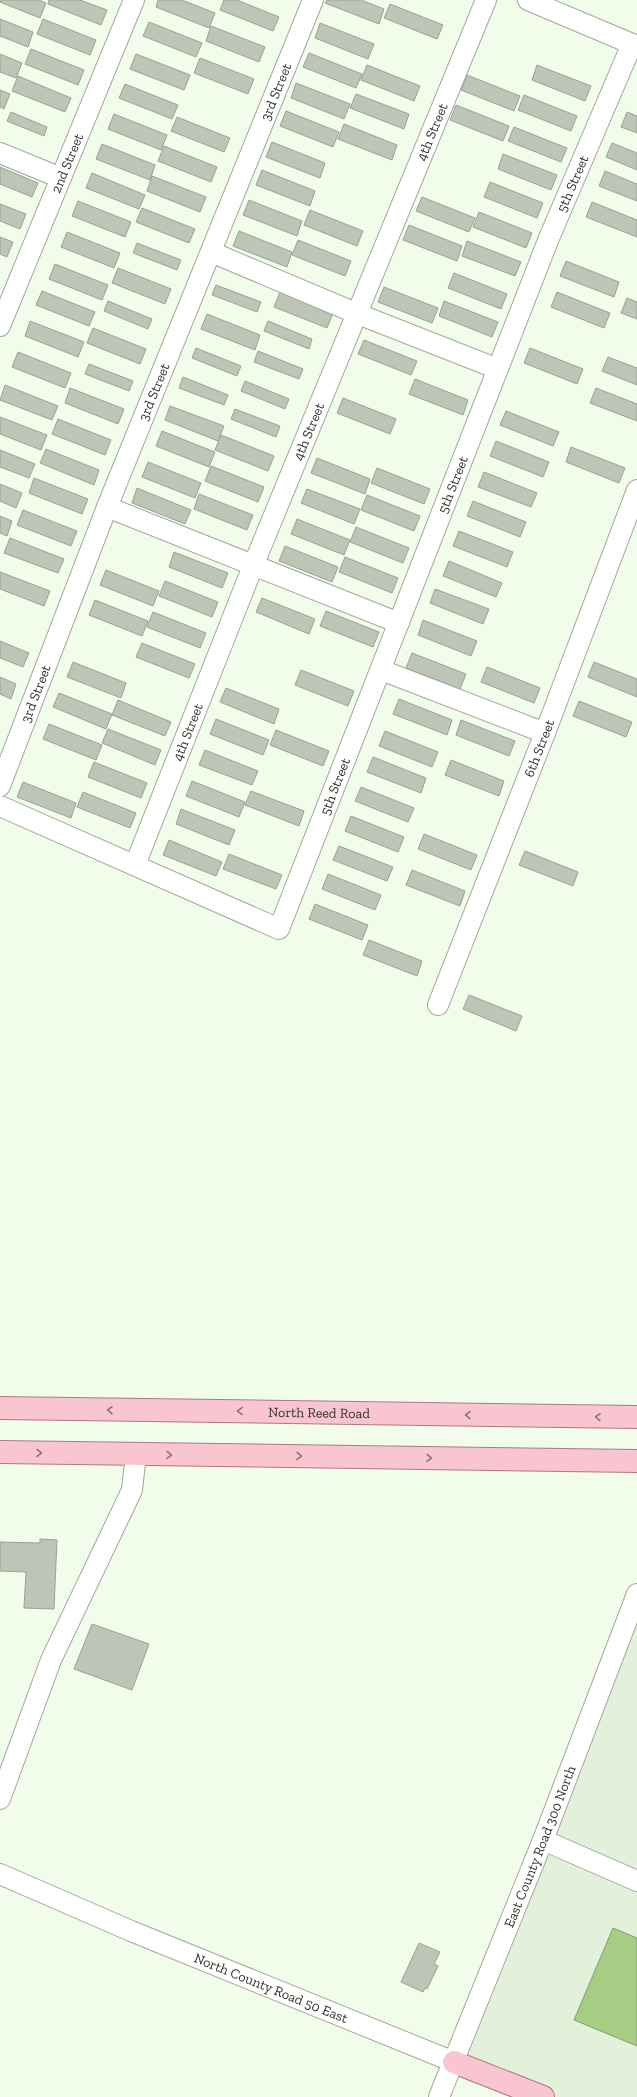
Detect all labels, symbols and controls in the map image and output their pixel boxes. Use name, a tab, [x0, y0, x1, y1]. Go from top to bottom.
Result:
street label: 3rd Street	[256, 60, 295, 123]
street label: 4th Street	[412, 100, 451, 163]
street label: 2nd Street	[47, 130, 87, 196]
street label: 5th Street	[553, 152, 592, 215]
street label: 3rd Street	[134, 360, 173, 423]
street label: 4th Street	[289, 399, 328, 463]
street label: 5th Street	[434, 453, 472, 516]
street label: 3rd Street	[17, 661, 55, 725]
street label: 4th Street	[168, 700, 207, 763]
street label: 6th Street	[520, 716, 558, 779]
street label: 5th Street	[316, 755, 354, 818]
street label: North Reed Road	[268, 1403, 370, 1422]
one-way arrow	[107, 1405, 113, 1414]
one-way arrow	[237, 1407, 243, 1416]
one-way arrow	[465, 1411, 471, 1419]
one-way arrow	[595, 1412, 601, 1421]
one-way arrow	[36, 1449, 42, 1457]
one-way arrow	[166, 1450, 172, 1459]
one-way arrow	[296, 1452, 302, 1460]
one-way arrow	[426, 1454, 432, 1462]
street label: East County Road 300 North	[500, 1763, 579, 1930]
street label: North County Road 50 East	[192, 1949, 351, 2027]

